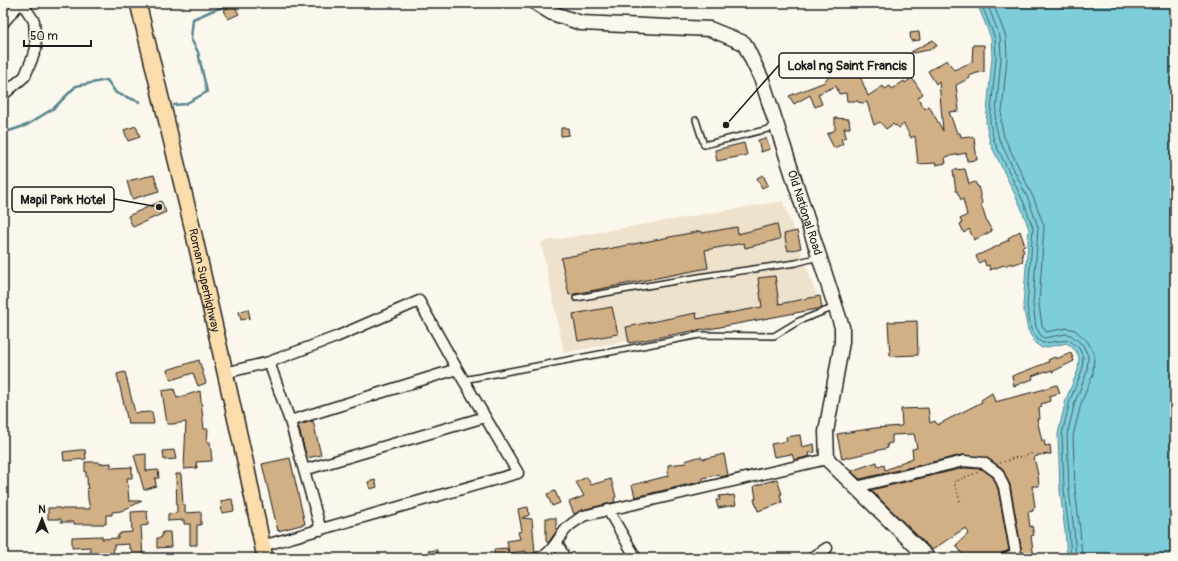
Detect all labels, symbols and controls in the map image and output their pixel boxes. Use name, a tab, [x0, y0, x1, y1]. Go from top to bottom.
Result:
scale bar	[24, 22, 91, 48]
text: 50 m	[30, 29, 58, 44]
callout: Lokal ng Saint Francis	[779, 53, 914, 78]
text: Lokal ng Saint Francis	[787, 58, 907, 74]
street label: Old National Road	[784, 168, 826, 257]
callout: Mapil Park Hotel	[12, 187, 114, 212]
text: Mapil Park Hotel	[20, 192, 106, 208]
street label: Roman Superhighway	[185, 227, 223, 333]
north arrow	[22, 499, 62, 539]
text: N	[38, 503, 46, 516]

